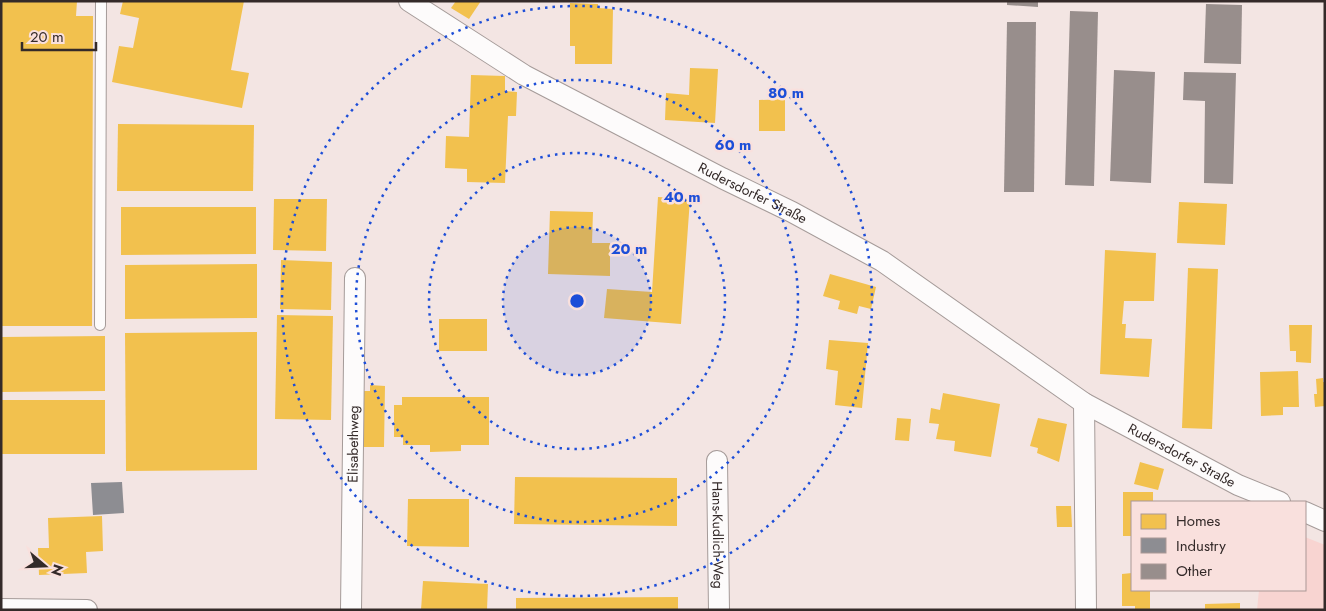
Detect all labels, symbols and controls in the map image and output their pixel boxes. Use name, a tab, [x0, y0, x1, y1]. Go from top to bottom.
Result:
scale bar	[22, 20, 96, 52]
text: 20 m	[30, 26, 64, 48]
text: 80 m	[768, 82, 804, 104]
text: 60 m	[715, 134, 751, 156]
street label: Rudersdorfer Straße	[695, 157, 811, 228]
text: 40 m	[663, 186, 701, 208]
text: 20 m	[611, 238, 647, 260]
centre of rings	[568, 292, 586, 310]
street label: Elisabethweg	[343, 405, 363, 483]
street label: Rudersdorfer Straße	[1124, 418, 1239, 492]
street label: Hans-Kudlich-Weg	[707, 481, 729, 589]
legend	[1131, 501, 1306, 591]
text: Homes	[1176, 510, 1220, 532]
text: Industry	[1176, 535, 1226, 557]
north arrow	[20, 541, 70, 591]
text: Other	[1176, 560, 1213, 582]
text: N	[46, 562, 69, 579]

